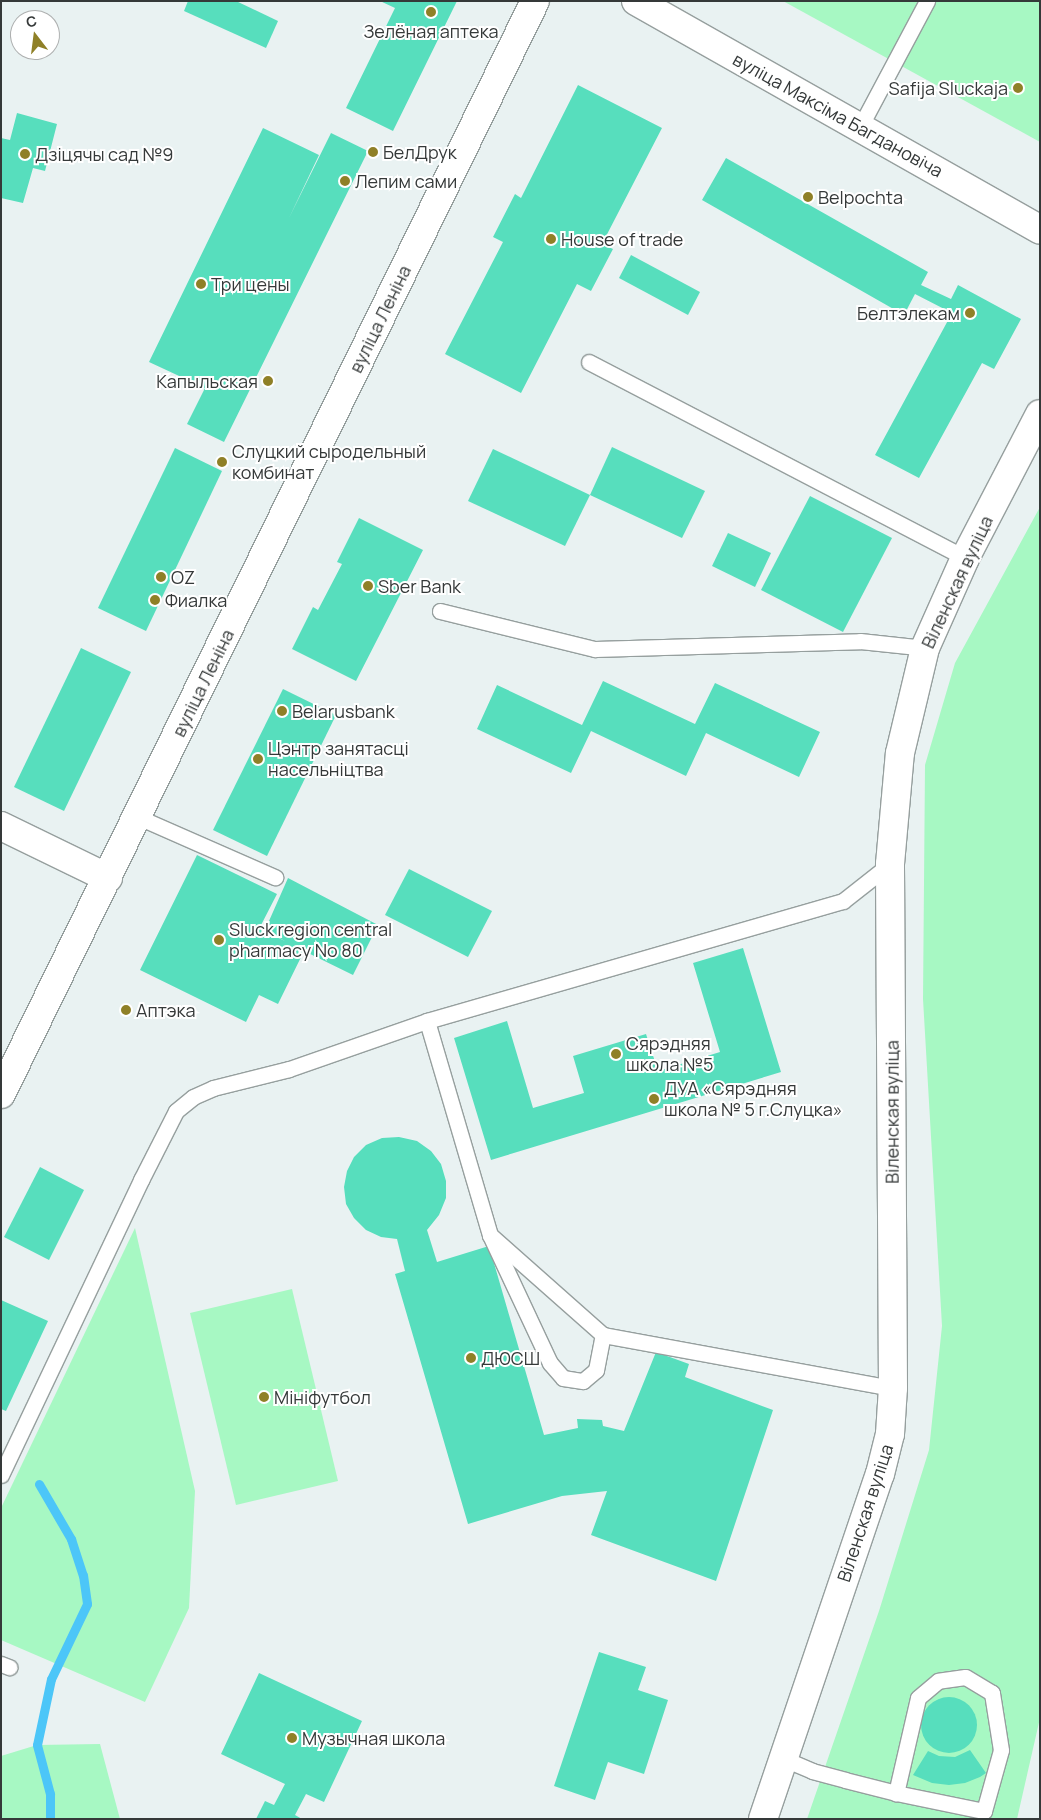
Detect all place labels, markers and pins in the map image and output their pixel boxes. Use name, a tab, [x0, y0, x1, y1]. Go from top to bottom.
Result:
marker: Зелёная аптека	[425, 6, 437, 18]
place label: Зелёная аптека	[363, 20, 499, 42]
place label: Safija Sluckaja	[889, 77, 1008, 99]
marker: Safija Sluckaja	[1012, 82, 1024, 94]
place label: БелДрук	[383, 141, 457, 163]
place label: Дзіцячы сад №9	[35, 143, 173, 165]
marker: БелДрук	[367, 146, 379, 158]
marker: Дзіцячы сад №9	[19, 148, 31, 160]
place label: Лепим сами	[355, 170, 457, 192]
marker: Лепим сами	[339, 175, 351, 187]
place label: Belpochta	[818, 186, 903, 208]
marker: Belpochta	[802, 191, 814, 203]
place label: House of trade	[561, 228, 683, 250]
marker: House of trade	[545, 233, 557, 245]
place label: Три цены	[211, 273, 290, 295]
marker: Три цены	[195, 278, 207, 290]
place label: Белтэлекам	[857, 302, 960, 324]
marker: Белтэлекам	[964, 307, 976, 319]
place label: Капыльская	[156, 370, 258, 392]
marker: Капыльская	[262, 375, 274, 387]
place label: Слуцкий сыродельный комбинат	[232, 441, 426, 484]
marker: Слуцкий сыродельный комбинат	[216, 456, 228, 468]
place label: OZ	[171, 566, 195, 588]
marker: OZ	[155, 571, 167, 583]
place label: Sber Bank	[378, 575, 461, 597]
marker: Sber Bank	[362, 580, 374, 592]
place label: Фиалка	[165, 589, 227, 611]
marker: Фиалка	[149, 594, 161, 606]
place label: Belarusbank	[292, 700, 395, 722]
marker: Belarusbank	[276, 705, 288, 717]
place label: Цэнтр занятасці насельніцтва	[268, 738, 409, 781]
marker: Цэнтр занятасці насельніцтва	[252, 753, 264, 765]
place label: Sluck region central pharmacy No 80	[229, 919, 392, 962]
marker: Sluck region central pharmacy No 80	[213, 934, 225, 946]
place label: Аптэка	[136, 999, 195, 1021]
marker: Аптэка	[120, 1004, 132, 1016]
place label: Сярэдняя школа №5	[626, 1033, 713, 1076]
marker: Сярэдняя школа №5	[610, 1048, 622, 1060]
place label: ДУА «Сярэдняя школа № 5 г.Слуцка»	[664, 1078, 842, 1120]
marker: ДУА «Сярэдняя школа № 5 г.Слуцка»	[648, 1093, 660, 1105]
place label: ДЮСШ	[481, 1347, 540, 1369]
marker: ДЮСШ	[465, 1352, 477, 1364]
place label: Мініфутбол	[274, 1386, 371, 1408]
marker: Мініфутбол	[258, 1391, 270, 1403]
place label: Музычная школа	[302, 1727, 445, 1749]
marker: Музычная школа	[286, 1732, 298, 1744]

